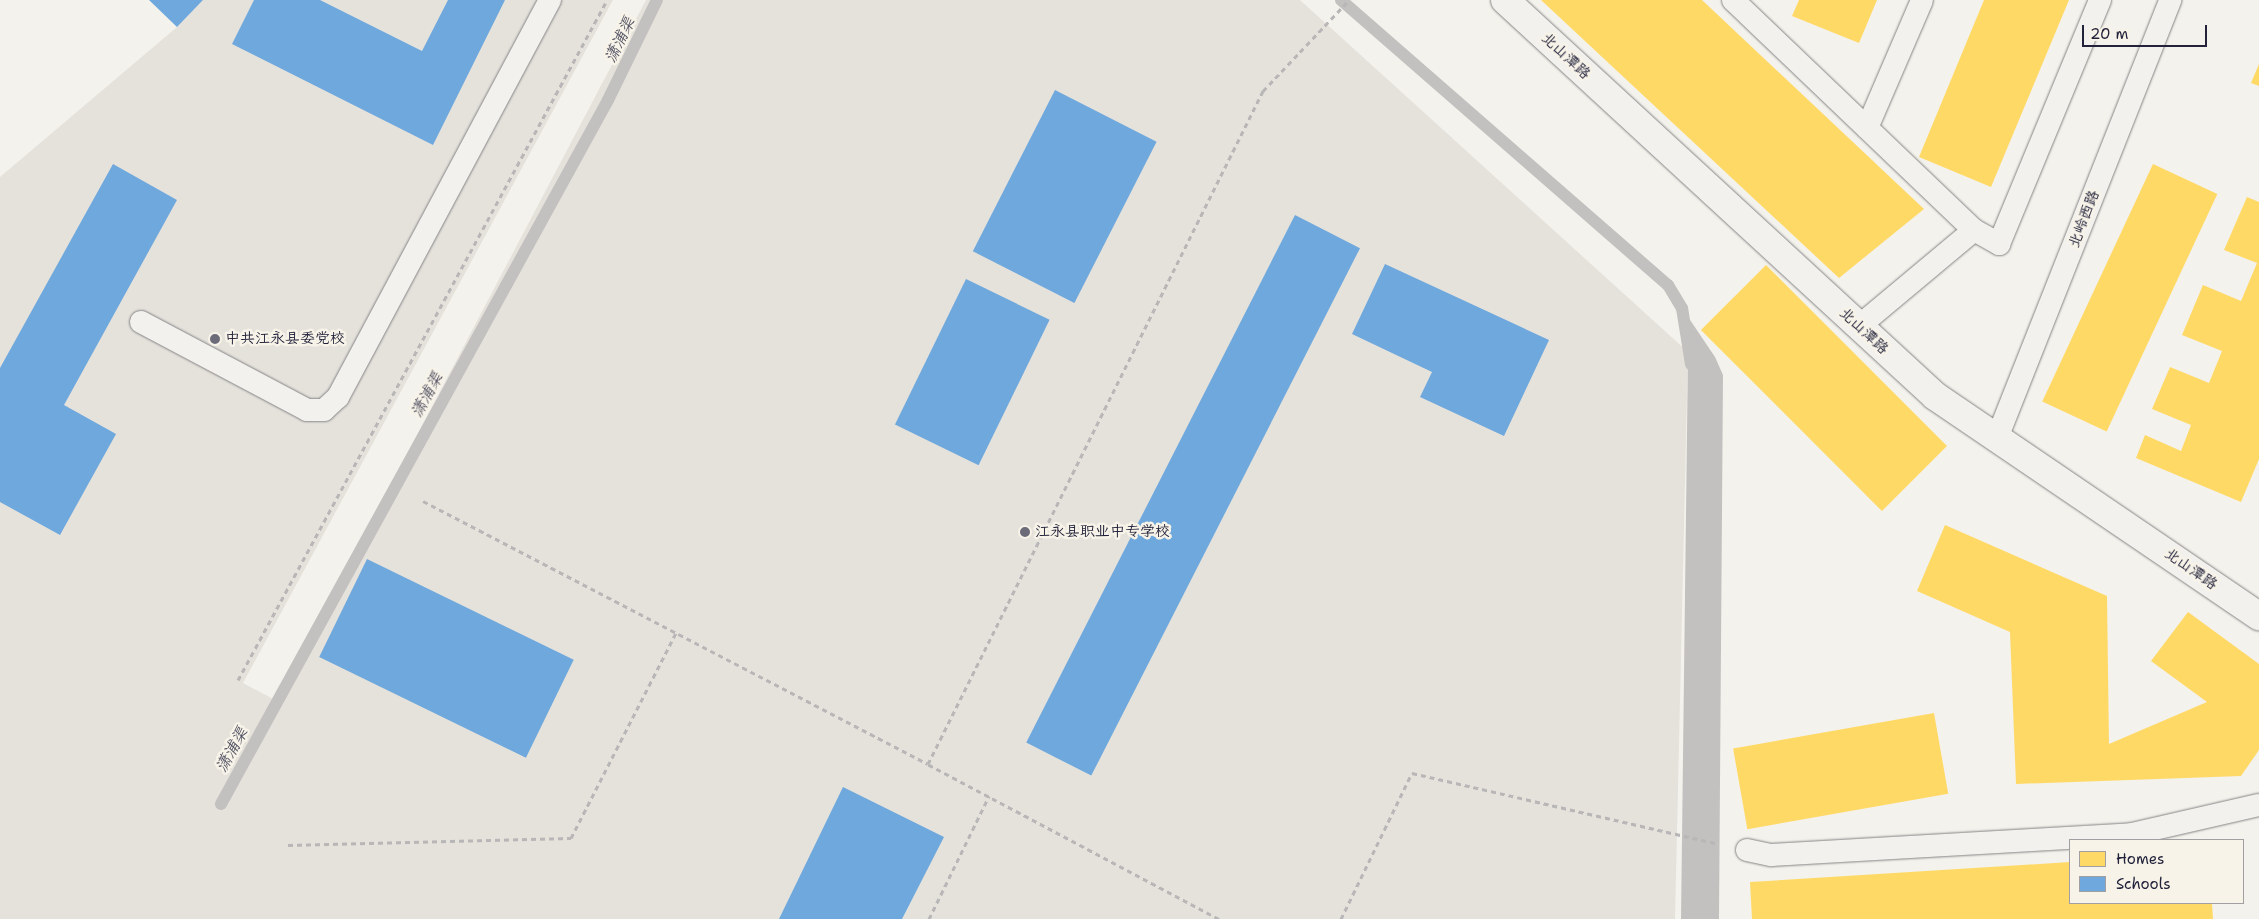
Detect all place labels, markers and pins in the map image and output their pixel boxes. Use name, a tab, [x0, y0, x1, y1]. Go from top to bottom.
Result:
place label: 中共江永县委党校	[225, 330, 345, 348]
marker: 中共江永县委党校	[209, 333, 221, 345]
place label: 江永县职业中专学校	[1035, 523, 1170, 541]
marker: 江永县职业中专学校	[1019, 526, 1031, 538]

